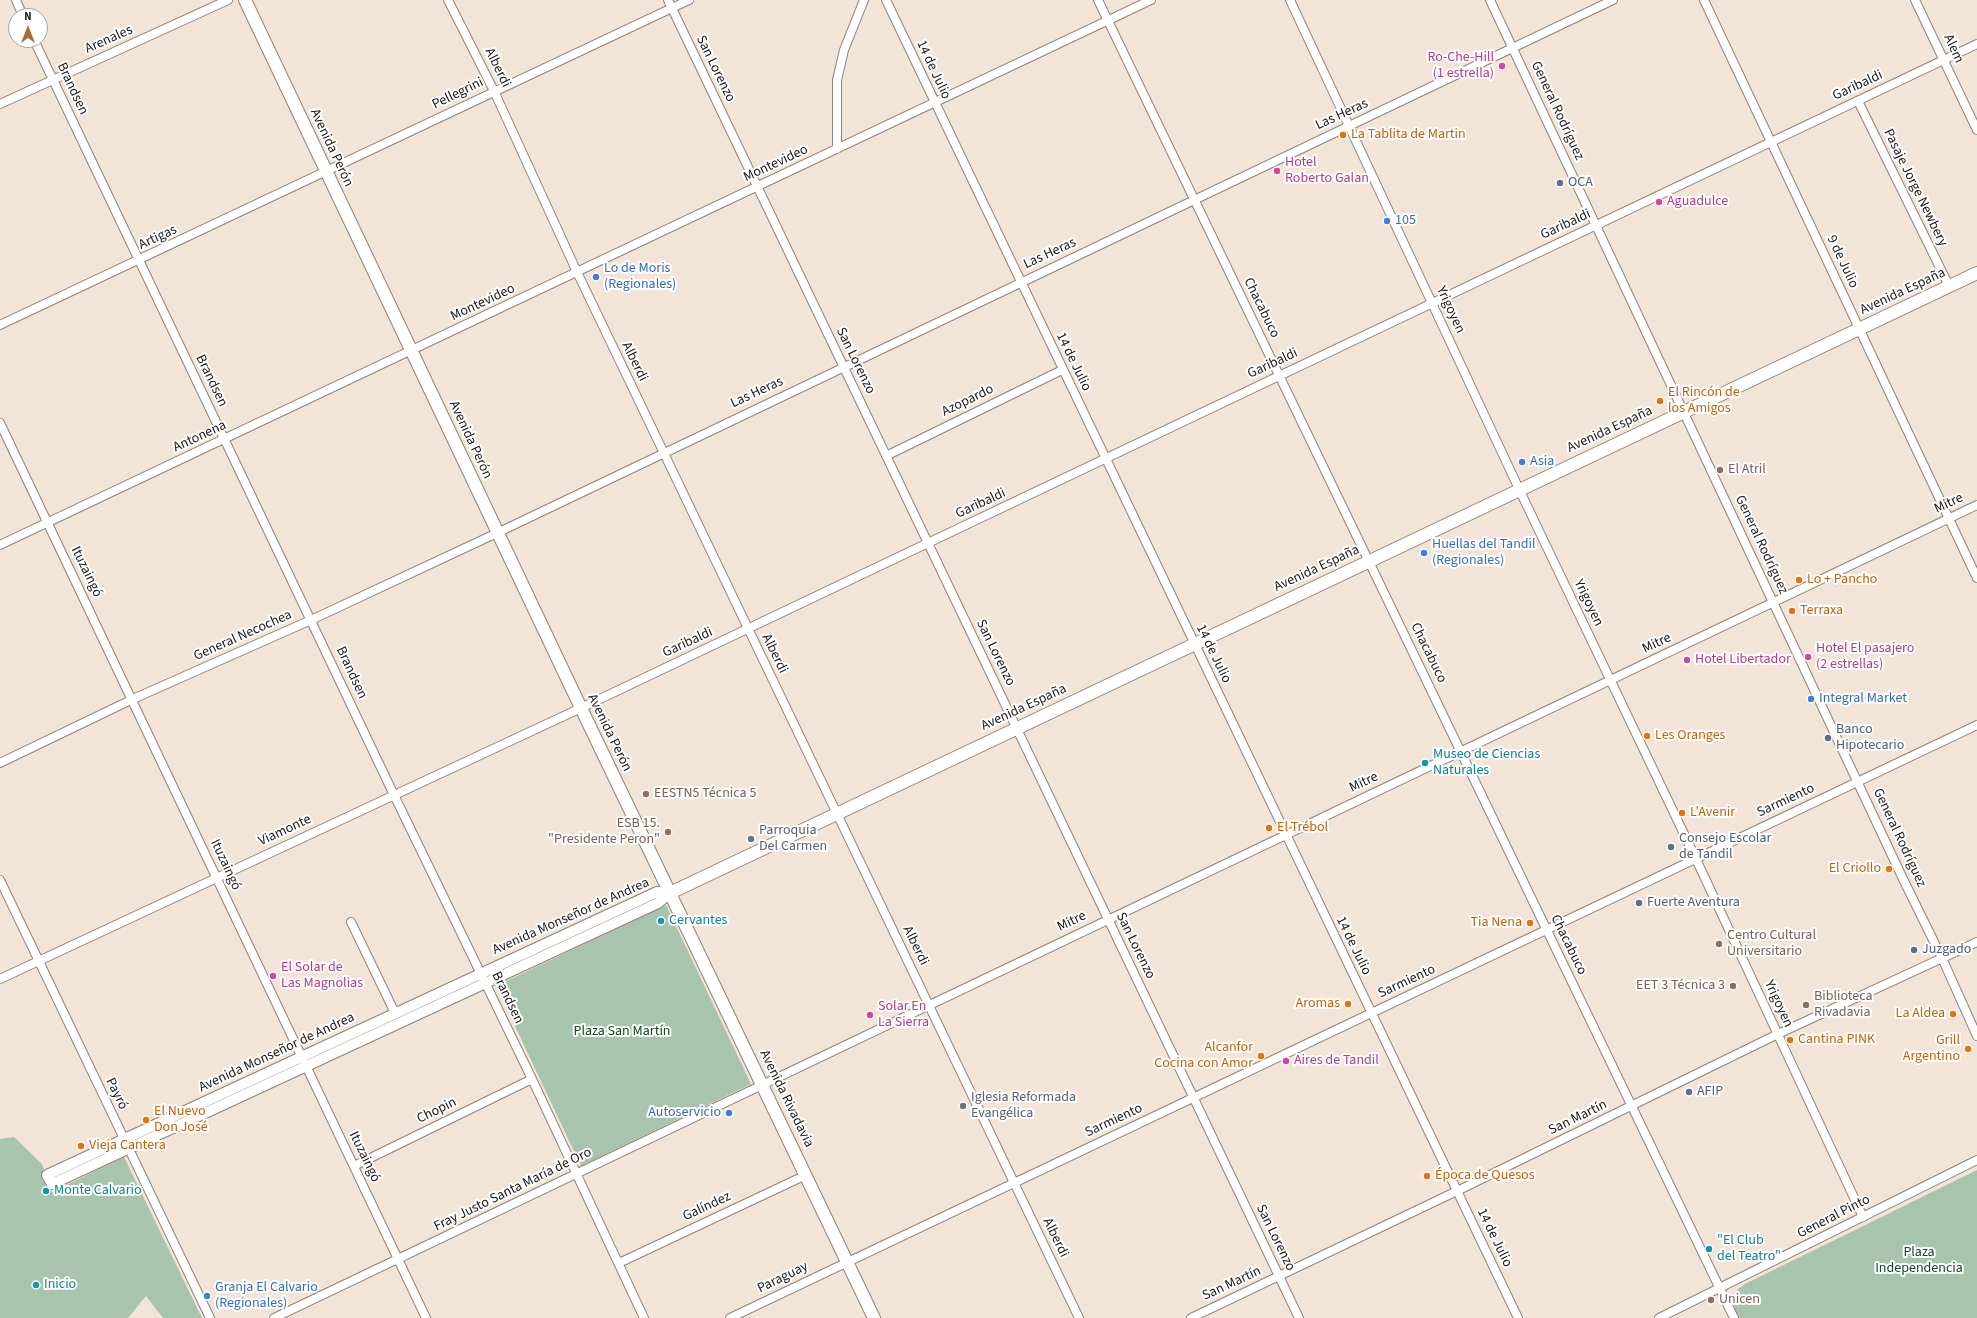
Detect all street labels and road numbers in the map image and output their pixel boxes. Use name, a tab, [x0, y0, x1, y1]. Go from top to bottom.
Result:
street label: Arenales	[83, 22, 135, 58]
street label: Alem	[1939, 32, 1967, 66]
street label: San Lorenzo	[692, 33, 738, 105]
street label: 14 de Julio	[912, 38, 954, 102]
street label: Alberdi	[480, 46, 514, 90]
street label: General Rodríguez	[1527, 59, 1587, 163]
street label: Brandsen	[53, 60, 91, 118]
street label: Garibaldi	[1830, 67, 1886, 105]
street label: Pellegrini	[430, 74, 486, 114]
street label: Las Heras	[1313, 96, 1371, 134]
street label: Avenida Perón	[306, 106, 356, 190]
street label: Pasaje Jorge Newbery	[1879, 126, 1951, 250]
street label: Montevideo	[741, 142, 811, 186]
street label: Garibaldi	[1538, 206, 1594, 244]
street label: Artigas	[136, 222, 180, 254]
street label: 9 de Julio	[1823, 233, 1861, 291]
street label: Las Heras	[1021, 235, 1079, 273]
street label: Avenida España	[1858, 265, 1948, 319]
street label: Chacabuco	[1239, 275, 1283, 341]
street label: Montevideo	[448, 281, 518, 325]
street label: Yrigoyen	[1432, 284, 1468, 336]
street label: San Lorenzo	[832, 325, 878, 397]
street label: 14 de Julio	[1052, 330, 1094, 394]
street label: Alberdi	[617, 340, 651, 384]
street label: Garibaldi	[1245, 345, 1301, 383]
street label: Brandsen	[191, 352, 231, 410]
street label: Las Heras	[728, 374, 786, 412]
street label: Azopardo	[939, 381, 997, 421]
street label: Avenida Perón	[445, 398, 495, 482]
street label: Avenida España	[1565, 403, 1655, 457]
street label: Antonena	[171, 417, 229, 457]
street label: Garibaldi	[953, 485, 1009, 523]
street label: Mitre	[1932, 490, 1966, 518]
street label: General Rodríguez	[1731, 493, 1791, 597]
street label: Avenida España	[1272, 542, 1362, 596]
street label: Ituzaingó	[67, 544, 105, 600]
street label: Yrigoyen	[1570, 577, 1606, 629]
street label: General Necochea	[191, 607, 295, 665]
street label: San Lorenzo	[972, 617, 1018, 689]
street label: Chacabuco	[1406, 620, 1450, 686]
street label: 14 de Julio	[1192, 622, 1234, 686]
street label: Garibaldi	[660, 624, 716, 662]
street label: Mitre	[1640, 630, 1674, 658]
street label: Alberdi	[757, 632, 791, 676]
street label: Brandsen	[332, 644, 370, 702]
street label: Avenida España	[979, 681, 1069, 735]
street label: Avenida Perón	[583, 691, 635, 775]
street label: Mitre	[1347, 769, 1381, 797]
street label: Sarmiento	[1755, 780, 1817, 822]
street label: General Rodríguez	[1869, 786, 1929, 890]
street label: Viamonte	[256, 812, 314, 850]
street label: Ituzaingó	[206, 837, 244, 893]
street label: Avenida Monseñor de Andrea	[490, 875, 652, 959]
street label: Mitre	[1055, 908, 1089, 936]
street label: San Lorenzo	[1112, 910, 1158, 982]
street label: Chacabuco	[1546, 912, 1590, 978]
street label: 14 de Julio	[1332, 914, 1374, 978]
street label: Alberdi	[898, 924, 932, 968]
street label: Sarmiento	[1376, 961, 1438, 1003]
street label: Brandsen	[487, 969, 527, 1027]
street label: Yrigoyen	[1760, 978, 1796, 1030]
street label: Avenida Monseñor de Andrea	[196, 1009, 358, 1097]
street label: Avenida Rivadavia	[755, 1048, 817, 1150]
street label: Payró	[101, 1075, 131, 1113]
street label: Chopin	[414, 1094, 460, 1128]
street label: San Martín	[1546, 1097, 1610, 1139]
street label: Sarmiento	[1083, 1100, 1145, 1142]
street label: Ituzaingó	[345, 1129, 383, 1185]
street label: Fray Justo Santa María de Oro	[431, 1144, 595, 1236]
street label: Galíndez	[680, 1189, 734, 1225]
street label: General Pinto	[1795, 1192, 1873, 1242]
street label: San Lorenzo	[1252, 1202, 1298, 1274]
street label: 14 de Julio	[1473, 1206, 1515, 1270]
street label: Alberdi	[1038, 1216, 1072, 1260]
street label: Paraguay	[755, 1259, 811, 1297]
street label: San Martín	[1200, 1263, 1264, 1305]

